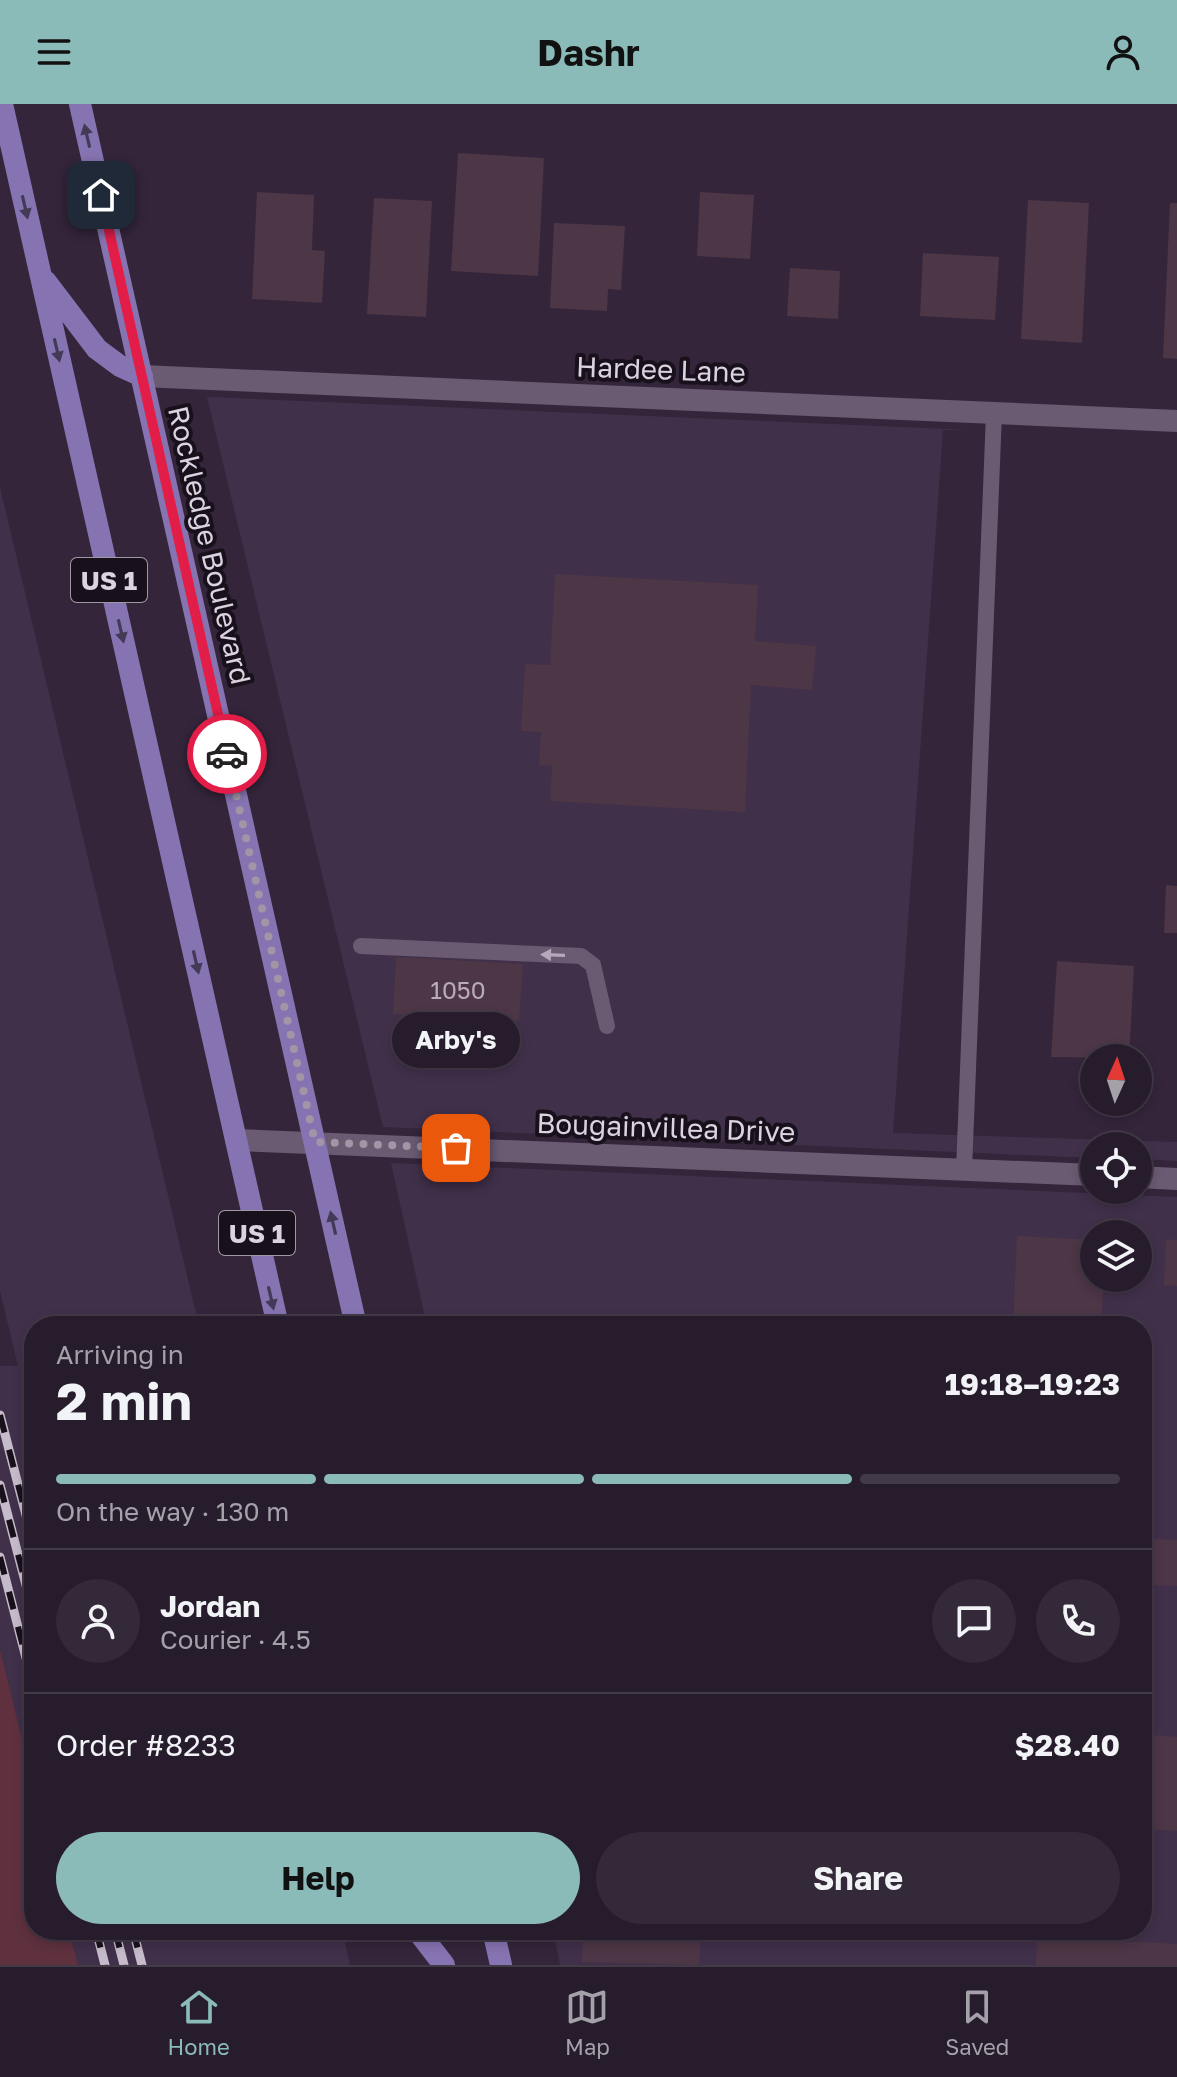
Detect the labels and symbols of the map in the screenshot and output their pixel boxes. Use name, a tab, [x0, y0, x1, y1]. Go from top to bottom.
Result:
one-way arrow	[81, 124, 93, 149]
pin	[67, 161, 135, 229]
one-way arrow	[19, 195, 32, 220]
one-way arrow	[52, 338, 64, 363]
street label: Hardee Lane	[575, 350, 747, 388]
street label: Rockledge Boulevard	[162, 403, 258, 687]
road number: US 1	[71, 558, 147, 602]
one-way arrow	[115, 619, 128, 644]
courier	[187, 714, 267, 794]
one-way arrow	[540, 948, 565, 961]
one-way arrow	[190, 950, 203, 975]
house number: 1050	[430, 975, 486, 1004]
callout: Arby's	[392, 1012, 520, 1068]
north arrow	[1080, 1044, 1152, 1116]
street label: Bougainvillea Drive	[536, 1106, 796, 1148]
pin	[422, 1114, 490, 1182]
one-way arrow	[326, 1210, 339, 1235]
road number: US 1	[219, 1211, 295, 1255]
one-way arrow	[266, 1285, 278, 1310]

